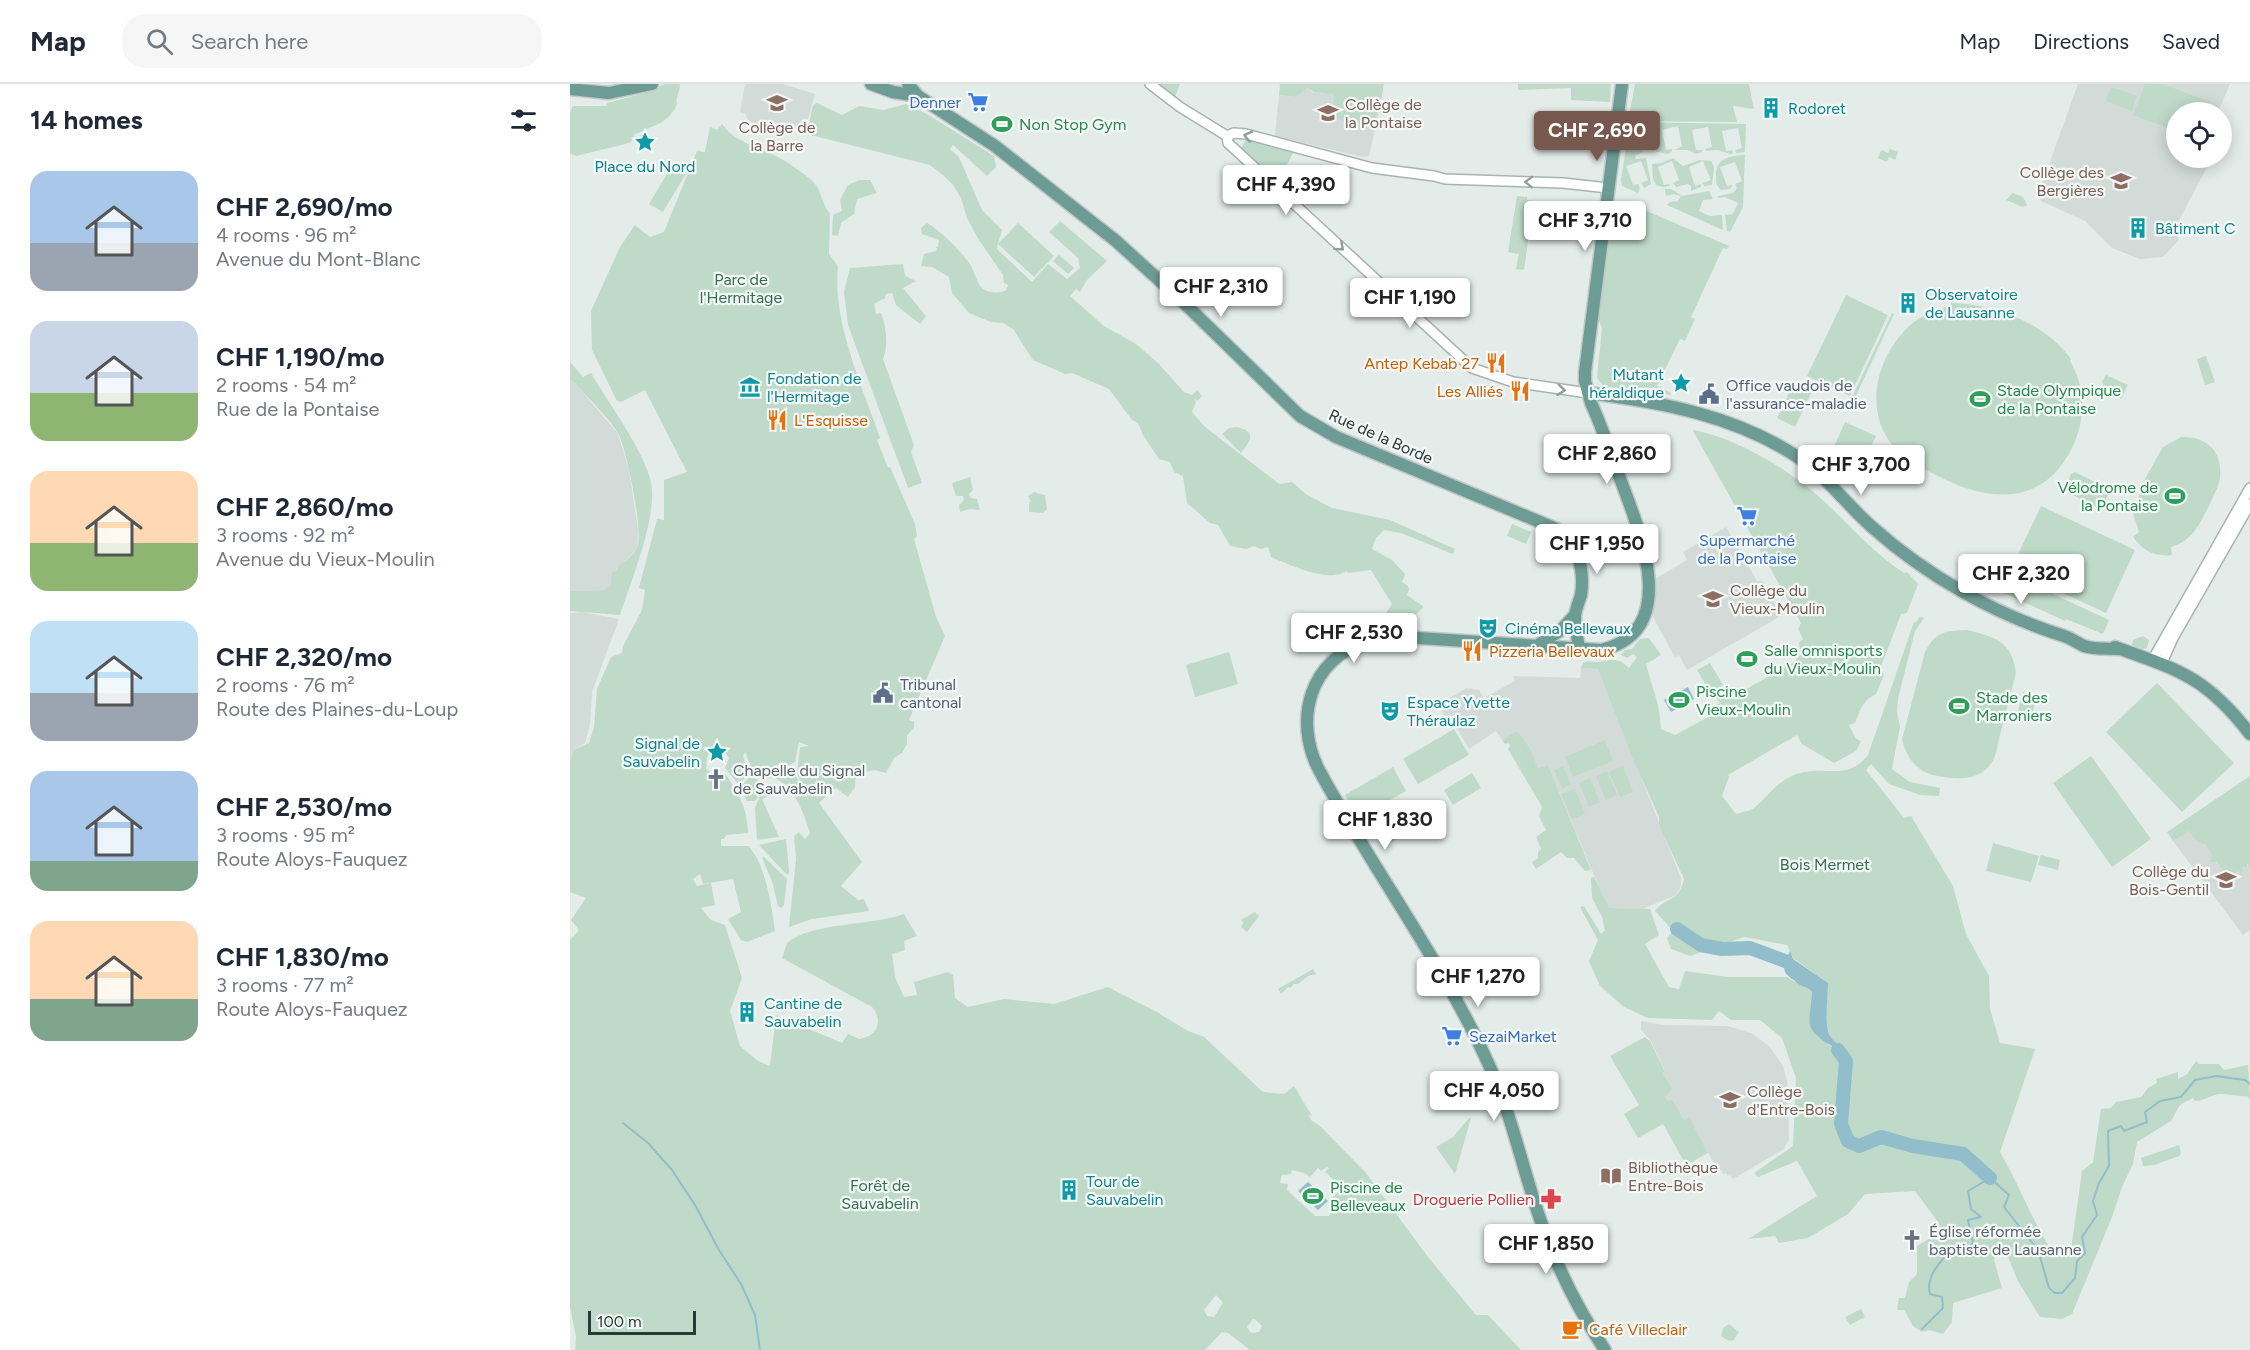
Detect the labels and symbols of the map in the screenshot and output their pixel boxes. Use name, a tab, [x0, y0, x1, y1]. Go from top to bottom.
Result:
supermarket icon: Denner	[966, 90, 990, 114]
school or university icon: Collège de la Barre	[765, 91, 789, 115]
place label: Denner	[909, 93, 962, 112]
place label: Collège de la Pontaise	[1345, 95, 1422, 132]
building icon: Rodoret	[1759, 96, 1783, 120]
place label: Rodoret	[1788, 99, 1846, 118]
school or university icon: Collège de la Pontaise	[1316, 101, 1340, 125]
pin: CHF 2,690	[1528, 111, 1666, 162]
sports icon: Non Stop Gym	[990, 112, 1014, 136]
place label: Non Stop Gym	[1019, 115, 1126, 134]
place label: Collège de la Barre	[739, 118, 816, 155]
place icon: Place du Nord	[633, 130, 657, 154]
one-way arrow	[1244, 130, 1254, 143]
place label: Place du Nord	[595, 157, 696, 176]
place label: Collège des Bergières	[2020, 163, 2104, 200]
pin: CHF 4,390	[1217, 165, 1355, 216]
school or university icon: Collège des Bergières	[2109, 169, 2133, 193]
one-way arrow	[1524, 176, 1533, 189]
pin: CHF 3,710	[1516, 201, 1654, 252]
building icon: Bâtiment C	[2126, 216, 2150, 240]
place label: Bâtiment C	[2155, 219, 2236, 238]
one-way arrow	[1334, 240, 1344, 251]
pin: CHF 2,310	[1152, 267, 1290, 318]
park label: Parc de l'Hermitage	[700, 270, 783, 307]
pin: CHF 1,190	[1341, 278, 1479, 329]
place label: Observatoire de Lausanne	[1925, 285, 2018, 322]
building icon: Observatoire de Lausanne	[1896, 291, 1920, 315]
restaurant icon: Antep Kebab 27	[1484, 351, 1508, 375]
place label: Antep Kebab 27	[1364, 354, 1479, 373]
place label: Mutant héraldique	[1589, 365, 1664, 402]
place label: Fondation de l'Hermitage	[767, 369, 862, 406]
place icon: Mutant héraldique	[1669, 371, 1693, 395]
museum icon: Fondation de l'Hermitage	[738, 375, 762, 399]
place label: Office vaudois de l'assurance-maladie	[1726, 376, 1867, 413]
restaurant icon: Les Alliés	[1508, 379, 1532, 403]
place label: Stade Olympique de la Pontaise	[1997, 381, 2121, 418]
place label: Les Alliés	[1437, 382, 1503, 401]
public building icon: Office vaudois de l'assurance-maladie	[1697, 382, 1721, 406]
one-way arrow	[1556, 384, 1565, 396]
sports icon: Stade Olympique de la Pontaise	[1968, 387, 1992, 411]
street label: Rue de la Borde	[1326, 405, 1436, 468]
restaurant icon: L'Esquisse	[765, 408, 789, 432]
place label: L'Esquisse	[794, 411, 868, 430]
pin: CHF 2,860	[1538, 434, 1676, 485]
pin: CHF 3,700	[1792, 445, 1930, 496]
place label: Vélodrome de la Pontaise	[2058, 478, 2158, 515]
sports icon: Vélodrome de la Pontaise	[2163, 484, 2187, 508]
supermarket icon: Supermarché de la Pontaise	[1735, 504, 1759, 528]
pin: CHF 1,950	[1528, 524, 1666, 575]
place label: Supermarché de la Pontaise	[1697, 531, 1797, 568]
pin: CHF 2,320	[1952, 554, 2090, 605]
place label: Collège du Vieux-Moulin	[1730, 581, 1825, 618]
school or university icon: Collège du Vieux-Moulin	[1701, 587, 1725, 611]
pin: CHF 2,530	[1285, 613, 1423, 664]
theatre icon: Cinéma Bellevaux	[1476, 616, 1500, 640]
place label: Cinéma Bellevaux	[1505, 619, 1631, 638]
restaurant icon: Pizzeria Bellevaux	[1460, 639, 1484, 663]
place label: Salle omnisports du Vieux-Moulin	[1764, 641, 1882, 678]
place label: Pizzeria Bellevaux	[1489, 642, 1615, 661]
sports icon: Salle omnisports du Vieux-Moulin	[1735, 647, 1759, 671]
place label: Tribunal cantonal	[900, 675, 962, 712]
public building icon: Tribunal cantonal	[871, 681, 895, 705]
place label: Piscine Vieux-Moulin	[1696, 682, 1791, 719]
sports icon: Piscine Vieux-Moulin	[1667, 688, 1691, 712]
place label: Stade des Marroniers	[1976, 688, 2052, 725]
place label: Espace Yvette Théraulaz	[1407, 693, 1510, 730]
sports icon: Stade des Marroniers	[1947, 694, 1971, 718]
theatre icon: Espace Yvette Théraulaz	[1378, 699, 1402, 723]
place label: Signal de Sauvabelin	[623, 734, 700, 771]
place icon: Signal de Sauvabelin	[705, 740, 729, 764]
place label: Chapelle du Signal de Sauvabelin	[733, 761, 865, 798]
church icon: Chapelle du Signal de Sauvabelin	[704, 767, 728, 791]
pin: CHF 1,830	[1316, 800, 1454, 851]
park label: Bois Mermet	[1780, 855, 1870, 874]
place label: Collège du Bois-Gentil	[2129, 862, 2209, 899]
school or university icon: Collège du Bois-Gentil	[2214, 868, 2238, 892]
pin: CHF 1,270	[1409, 957, 1547, 1008]
place label: Cantine de Sauvabelin	[764, 994, 842, 1031]
building icon: Cantine de Sauvabelin	[735, 1000, 759, 1024]
supermarket icon: SezaiMarket	[1440, 1024, 1464, 1048]
place label: SezaiMarket	[1469, 1027, 1557, 1046]
pin: CHF 4,050	[1425, 1071, 1563, 1122]
place label: Collège d'Entre-Bois	[1747, 1082, 1835, 1119]
school or university icon: Collège d'Entre-Bois	[1718, 1088, 1742, 1112]
place label: Bibliothèque Entre-Bois	[1628, 1158, 1718, 1195]
library icon: Bibliothèque Entre-Bois	[1599, 1164, 1623, 1188]
place label: Tour de Sauvabelin	[1086, 1172, 1164, 1209]
park label: Forêt de Sauvabelin	[841, 1176, 919, 1213]
building icon: Tour de Sauvabelin	[1057, 1178, 1081, 1202]
place label: Piscine de Belleveaux	[1330, 1178, 1406, 1215]
sports icon: Piscine de Belleveaux	[1301, 1184, 1325, 1208]
pharmacy icon: Droguerie Pollien	[1539, 1187, 1563, 1211]
place label: Droguerie Pollien	[1413, 1190, 1534, 1209]
place label: Église réformée baptiste de Lausanne	[1929, 1222, 2082, 1259]
pin: CHF 1,850	[1477, 1224, 1615, 1275]
church icon: Église réformée baptiste de Lausanne	[1900, 1228, 1924, 1252]
scale bar	[588, 1308, 696, 1336]
cafe icon: Café Villeclair	[1560, 1317, 1584, 1341]
place label: Café Villeclair	[1589, 1320, 1688, 1339]

